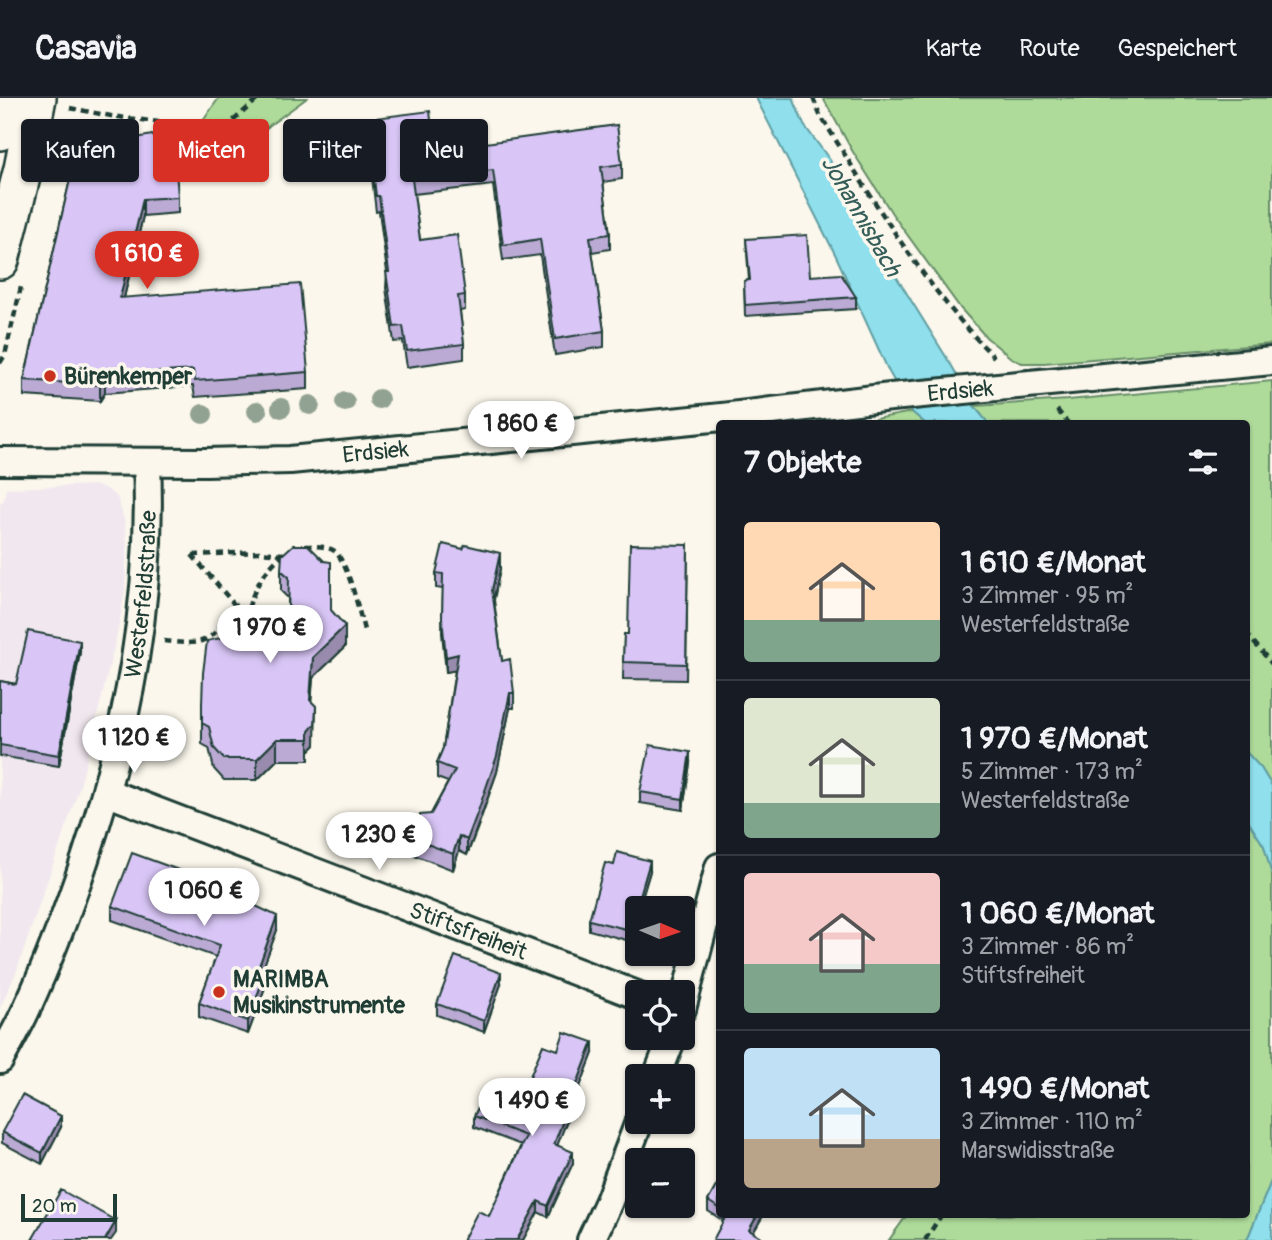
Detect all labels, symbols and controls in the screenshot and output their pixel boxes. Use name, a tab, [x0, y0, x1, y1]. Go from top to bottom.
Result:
text: Casavia	[35, 28, 137, 69]
text: Karte	[925, 34, 981, 63]
text: Route	[1019, 34, 1080, 63]
text: Gespeichert	[1118, 34, 1237, 63]
chip: Kaufen	[21, 119, 139, 182]
chip: Mieten	[153, 119, 269, 182]
chip: Filter	[283, 119, 386, 182]
chip: Neu	[400, 119, 488, 182]
water label: Johannisbach	[815, 150, 908, 283]
pin: 1 610 €	[82, 232, 212, 291]
text: 1 610 €	[111, 239, 183, 268]
place label: Bürenkemper	[64, 362, 193, 391]
marker: Bürenkemper	[42, 368, 58, 384]
street label: Erdsiek	[926, 373, 995, 408]
pin: 1 860 €	[456, 402, 586, 461]
text: 1 860 €	[484, 409, 558, 438]
street label: Erdsiek	[341, 434, 410, 469]
icon: filters	[1184, 443, 1222, 481]
text: 7 Objekte	[744, 444, 861, 481]
street label: Westerfeldstraße	[118, 509, 162, 680]
text: 1 610 €/Monat	[961, 544, 1146, 581]
icon: home	[800, 550, 884, 634]
text: 3 Zimmer · 95 m²	[961, 581, 1133, 610]
pin: 1 970 €	[205, 606, 335, 665]
text: Westerfeldstraße	[961, 610, 1129, 639]
text: 1 970 €	[233, 613, 307, 642]
pin: 1 120 €	[69, 716, 199, 775]
text: 1 970 €/Monat	[961, 720, 1148, 757]
text: 1 120 €	[98, 723, 170, 752]
icon: home	[800, 726, 884, 810]
text: 5 Zimmer · 173 m²	[961, 757, 1143, 786]
text: Westerfeldstraße	[961, 786, 1129, 815]
pin: 1 230 €	[314, 812, 444, 872]
text: 1 230 €	[342, 820, 416, 849]
pin: 1 060 €	[139, 868, 269, 928]
text: 1 060 €	[165, 876, 243, 905]
street label: Stiftsfreiheit	[405, 895, 532, 966]
text: 1 060 €/Monat	[961, 895, 1154, 932]
north arrow	[625, 896, 695, 966]
map controls	[625, 896, 695, 1218]
icon: home	[800, 901, 884, 985]
text: 3 Zimmer · 86 m²	[961, 932, 1134, 961]
text: Stiftsfreiheit	[961, 961, 1085, 990]
place label: MARIMBA Musikinstrumente	[233, 965, 406, 1020]
button: locate	[625, 980, 695, 1050]
marker: MARIMBA Musikinstrumente	[211, 984, 227, 1000]
button: +	[625, 1064, 695, 1134]
text: 1 490 €/Monat	[961, 1070, 1149, 1107]
icon: home	[800, 1076, 884, 1160]
pin: 1 490 €	[467, 1079, 597, 1138]
text: 1 490 €	[494, 1086, 570, 1115]
text: 3 Zimmer · 110 m²	[961, 1107, 1143, 1136]
text: Marswidisstraße	[961, 1136, 1114, 1165]
button: −	[625, 1148, 695, 1218]
scale bar	[21, 1191, 117, 1223]
text: 20 m	[32, 1194, 77, 1218]

